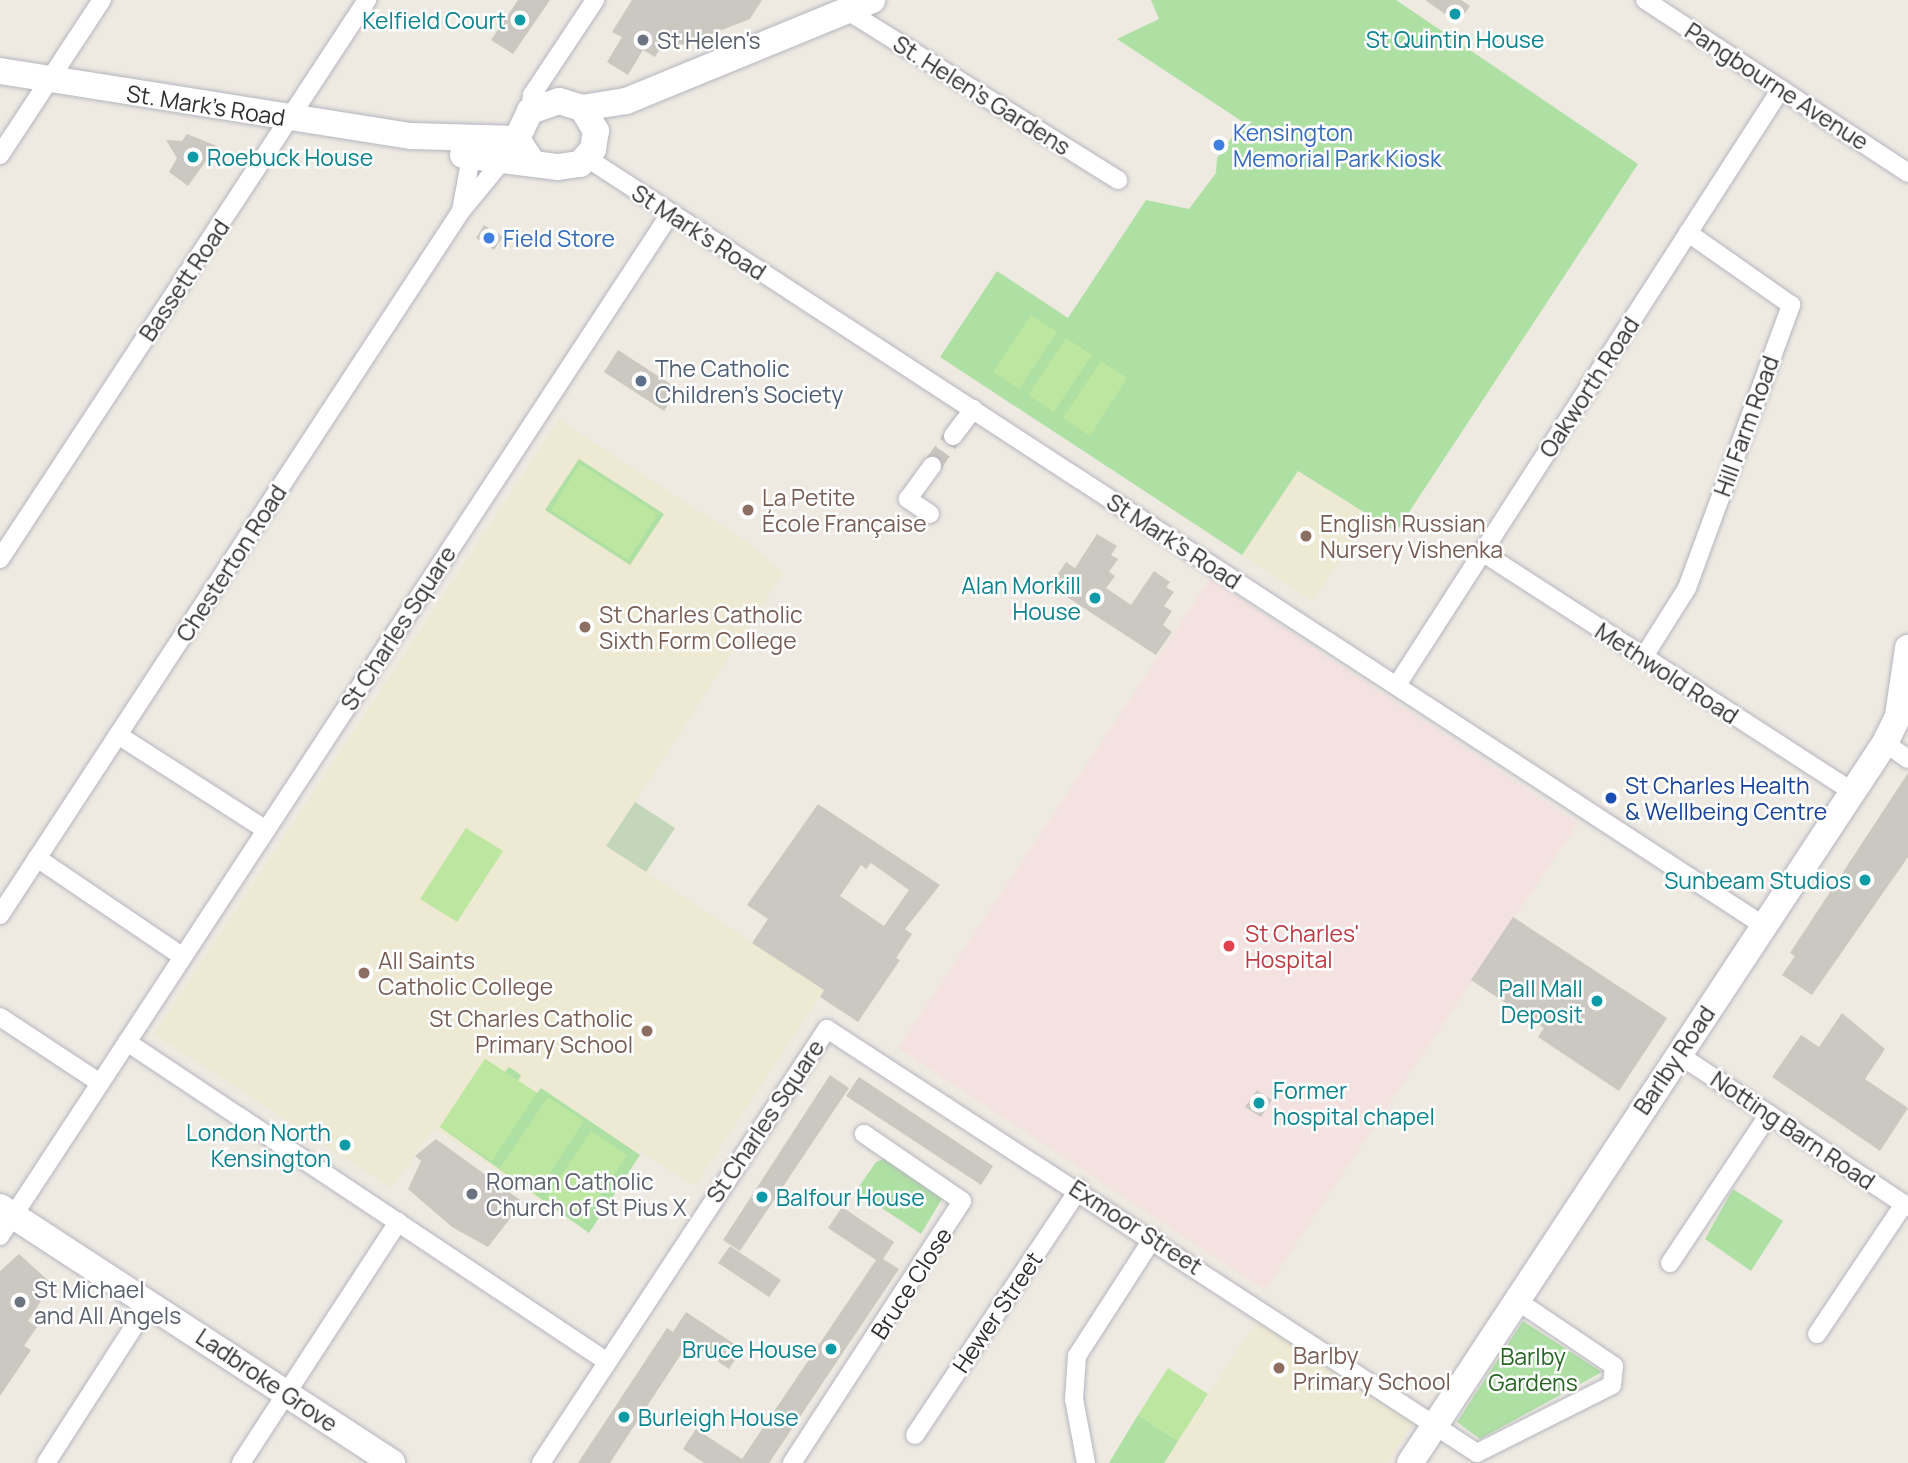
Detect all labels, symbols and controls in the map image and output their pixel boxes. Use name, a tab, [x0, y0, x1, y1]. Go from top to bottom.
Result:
place label: Kelfield Court	[362, 6, 506, 34]
marker: St Quintin House	[1447, 6, 1463, 22]
marker: Kelfield Court	[512, 12, 528, 28]
street label: Pangbourne Avenue	[1680, 16, 1874, 156]
place label: St Quintin House	[1366, 25, 1544, 53]
place label: St Helen's	[657, 26, 761, 54]
street label: St. Helen's Gardens	[888, 29, 1076, 161]
marker: St Helen's	[635, 32, 651, 48]
street label: St. Mark's Road	[125, 79, 287, 131]
place label: Kensington Memorial Park Kiosk	[1233, 118, 1441, 172]
marker: Kensington Memorial Park Kiosk	[1211, 137, 1227, 153]
place label: Roebuck House	[207, 143, 373, 171]
marker: Roebuck House	[185, 149, 201, 165]
street label: St Mark's Road	[627, 178, 771, 286]
street label: Bassett Road	[133, 214, 235, 346]
place label: Field Store	[503, 224, 615, 252]
marker: Field Store	[481, 230, 497, 246]
street label: Oakworth Road	[1533, 312, 1645, 462]
street label: Hill Farm Road	[1708, 352, 1784, 500]
place label: The Catholic Children’s Society	[655, 354, 843, 408]
marker: The Catholic Children’s Society	[633, 373, 649, 389]
street label: Chesterton Road	[170, 479, 292, 647]
place label: La Petite École Française	[762, 483, 927, 537]
street label: St Mark's Road	[1102, 487, 1246, 595]
marker: La Petite École Française	[740, 502, 756, 518]
place label: English Russian Nursery Vishenka	[1320, 509, 1503, 563]
marker: English Russian Nursery Vishenka	[1298, 528, 1314, 544]
street label: St Charles Square	[335, 541, 461, 715]
place label: Alan Morkill House	[961, 571, 1081, 625]
marker: Alan Morkill House	[1087, 590, 1103, 606]
place label: St Charles Catholic Sixth Form College	[599, 600, 803, 654]
street label: Methwold Road	[1590, 617, 1744, 729]
marker: St Charles Catholic Sixth Form College	[577, 619, 593, 635]
place label: St Charles Health & Wellbeing Centre	[1625, 771, 1827, 825]
marker: St Charles Health & Wellbeing Centre	[1603, 790, 1619, 806]
place label: Sunbeam Studios	[1664, 866, 1851, 894]
marker: Sunbeam Studios	[1857, 872, 1873, 888]
place label: St Charles' Hospital	[1245, 919, 1360, 973]
marker: St Charles' Hospital	[1219, 936, 1239, 956]
place label: All Saints Catholic College	[378, 946, 553, 1000]
marker: All Saints Catholic College	[356, 965, 372, 981]
place label: Pall Mall Deposit	[1499, 974, 1583, 1028]
marker: Pall Mall Deposit	[1589, 993, 1605, 1009]
street label: Barlby Road	[1628, 1001, 1720, 1119]
place label: St Charles Catholic Primary School	[429, 1004, 633, 1058]
marker: St Charles Catholic Primary School	[639, 1023, 655, 1039]
street label: St Charles Square	[700, 1034, 830, 1208]
street label: Notting Barn Road	[1706, 1065, 1880, 1195]
place label: Former hospital chapel	[1273, 1076, 1435, 1130]
marker: Former hospital chapel	[1251, 1095, 1267, 1111]
place label: London North Kensington	[186, 1118, 331, 1172]
marker: London North Kensington	[337, 1137, 353, 1153]
place label: Roman Catholic Church of St Pius X	[486, 1167, 687, 1221]
street label: Exmoor Street	[1065, 1174, 1207, 1280]
place label: Balfour House	[776, 1183, 925, 1211]
marker: Roman Catholic Church of St Pius X	[464, 1186, 480, 1202]
marker: Balfour House	[754, 1189, 770, 1205]
street label: Bruce Close	[865, 1222, 957, 1344]
street label: Hewer Street	[946, 1246, 1048, 1378]
place label: St Michael and All Angels	[34, 1275, 181, 1329]
marker: St Michael and All Angels	[12, 1294, 28, 1310]
street label: Ladbroke Grove	[191, 1322, 343, 1438]
place label: Bruce House	[682, 1335, 817, 1363]
marker: Bruce House	[823, 1341, 839, 1357]
place label: Barlby Primary School	[1293, 1341, 1451, 1395]
park label: Barlby Gardens	[1488, 1342, 1578, 1396]
marker: Barlby Primary School	[1271, 1360, 1287, 1376]
place label: Burleigh House	[638, 1403, 799, 1431]
marker: Burleigh House	[616, 1409, 632, 1425]

